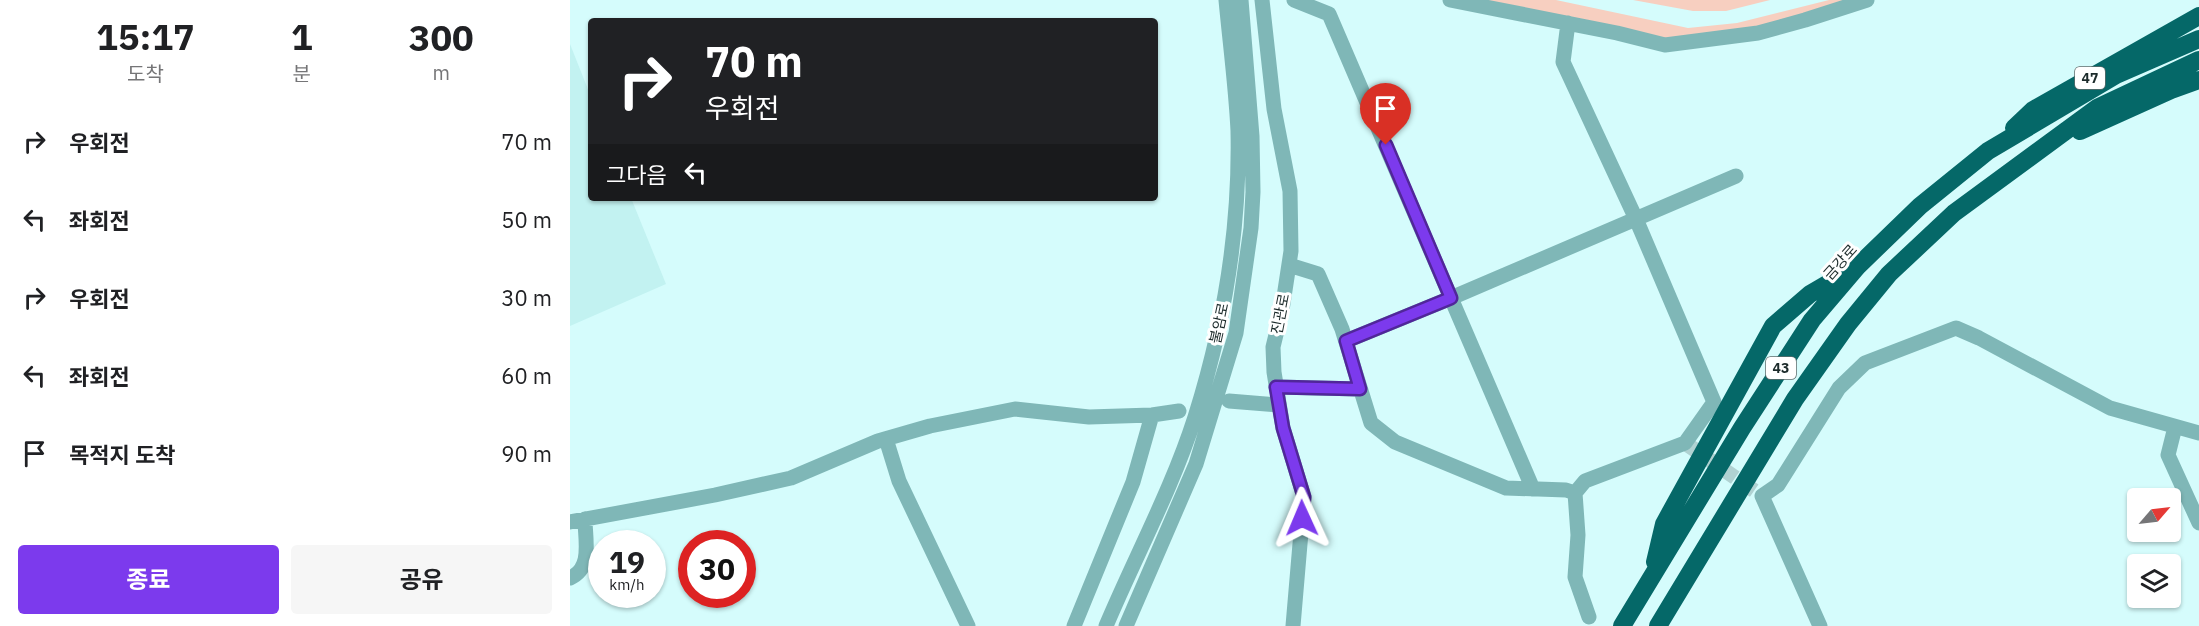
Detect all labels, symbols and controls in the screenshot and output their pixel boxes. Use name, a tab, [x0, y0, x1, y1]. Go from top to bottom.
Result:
text: 15:17	[96, 13, 195, 60]
text: 1	[291, 13, 313, 60]
text: 300	[409, 14, 474, 61]
text: 70 m	[705, 34, 803, 89]
icon: right	[606, 42, 684, 120]
text: m	[433, 59, 450, 86]
text: 도착	[127, 60, 164, 87]
text: 분	[293, 60, 311, 87]
road number: 47	[2075, 67, 2105, 89]
pin	[1360, 83, 1411, 145]
text: 우회전	[705, 90, 780, 125]
icon: arrive	[1369, 92, 1402, 125]
icon: right	[18, 125, 51, 158]
text: 70 m	[501, 127, 552, 156]
text: 우회전	[69, 128, 130, 157]
icon: left	[679, 156, 712, 189]
text: 그다음	[606, 160, 667, 189]
icon: left	[18, 203, 51, 236]
text: 50 m	[501, 205, 552, 234]
text: 좌회전	[69, 206, 130, 235]
street label: 금강로	[1819, 240, 1861, 284]
icon: right	[18, 281, 51, 314]
text: 30 m	[501, 283, 552, 312]
text: 우회전	[69, 284, 130, 313]
street label: 진관로	[1267, 292, 1293, 336]
street label: 불암로	[1205, 301, 1233, 345]
road number: 43	[1766, 357, 1796, 379]
icon: left	[18, 359, 51, 392]
text: 60 m	[501, 361, 552, 390]
text: 좌회전	[69, 362, 130, 391]
icon: arrive	[18, 437, 51, 470]
text: 90 m	[501, 439, 552, 468]
text: 목적지 도착	[69, 440, 175, 469]
position arrow	[1270, 486, 1334, 550]
north arrow	[2127, 488, 2181, 542]
map controls	[2127, 488, 2181, 608]
speed limit sign: 30	[678, 530, 756, 608]
text: 19	[609, 542, 645, 581]
button: 종료	[18, 545, 279, 614]
button: 공유	[291, 545, 552, 614]
button: layers	[2127, 554, 2181, 608]
text: km/h	[609, 575, 645, 594]

